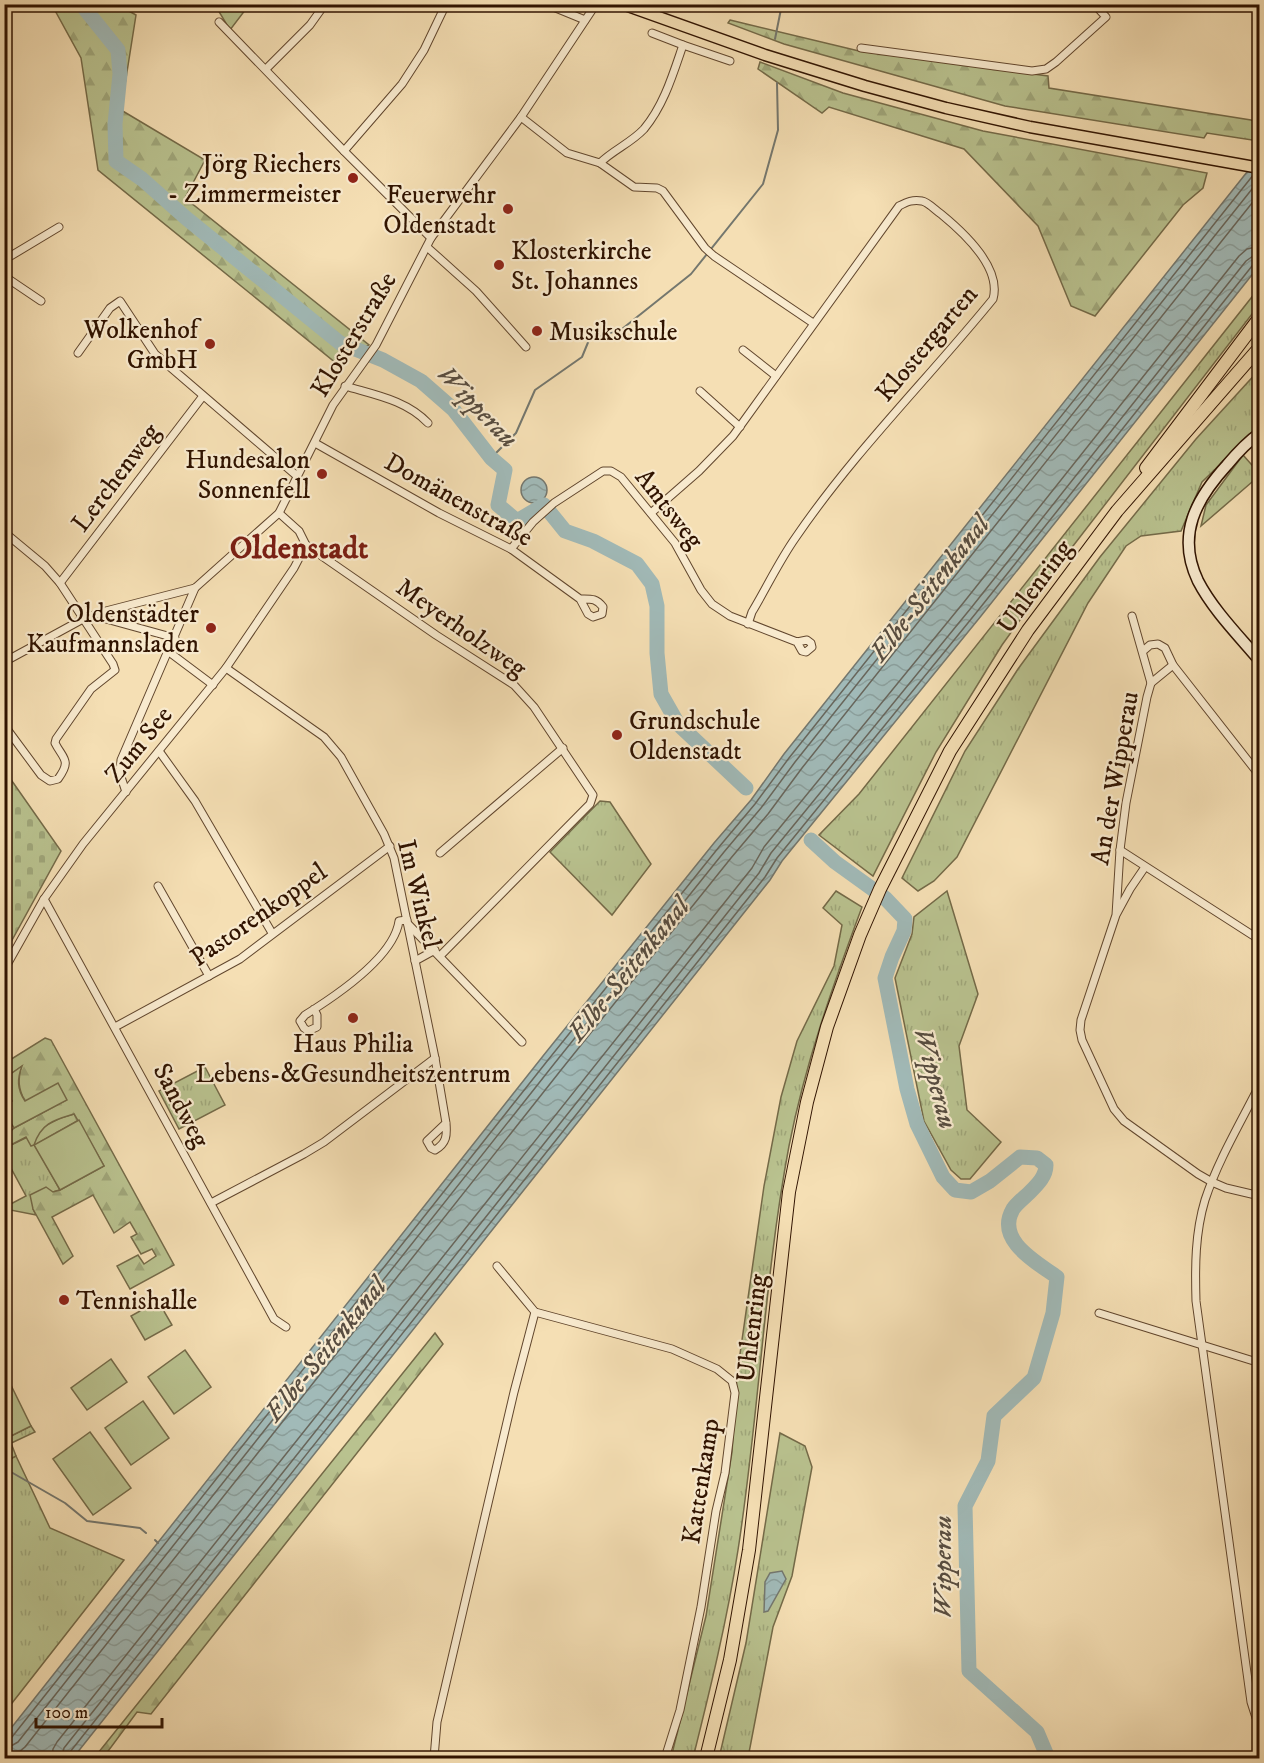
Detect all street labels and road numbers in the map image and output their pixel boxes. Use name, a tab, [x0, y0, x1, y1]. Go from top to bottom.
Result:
street label: Klosterstraße	[304, 266, 405, 403]
street label: Klostergarten	[869, 279, 986, 409]
street label: Lerchenweg	[64, 417, 168, 539]
street label: Domänenstraße	[378, 446, 538, 555]
street label: Amtsweg	[627, 462, 711, 556]
street label: Uhlenring	[990, 533, 1081, 640]
street label: Meyerholzweg	[389, 571, 533, 686]
street label: An der Wipperau	[1084, 689, 1147, 867]
street label: Zum See	[98, 700, 180, 790]
street label: Im Winkel	[389, 836, 448, 952]
street label: Pastorenkoppel	[184, 856, 334, 975]
street label: Sandweg	[145, 1058, 217, 1154]
street label: Uhlenring	[730, 1272, 776, 1384]
street label: Kattenkamp	[675, 1416, 728, 1546]

